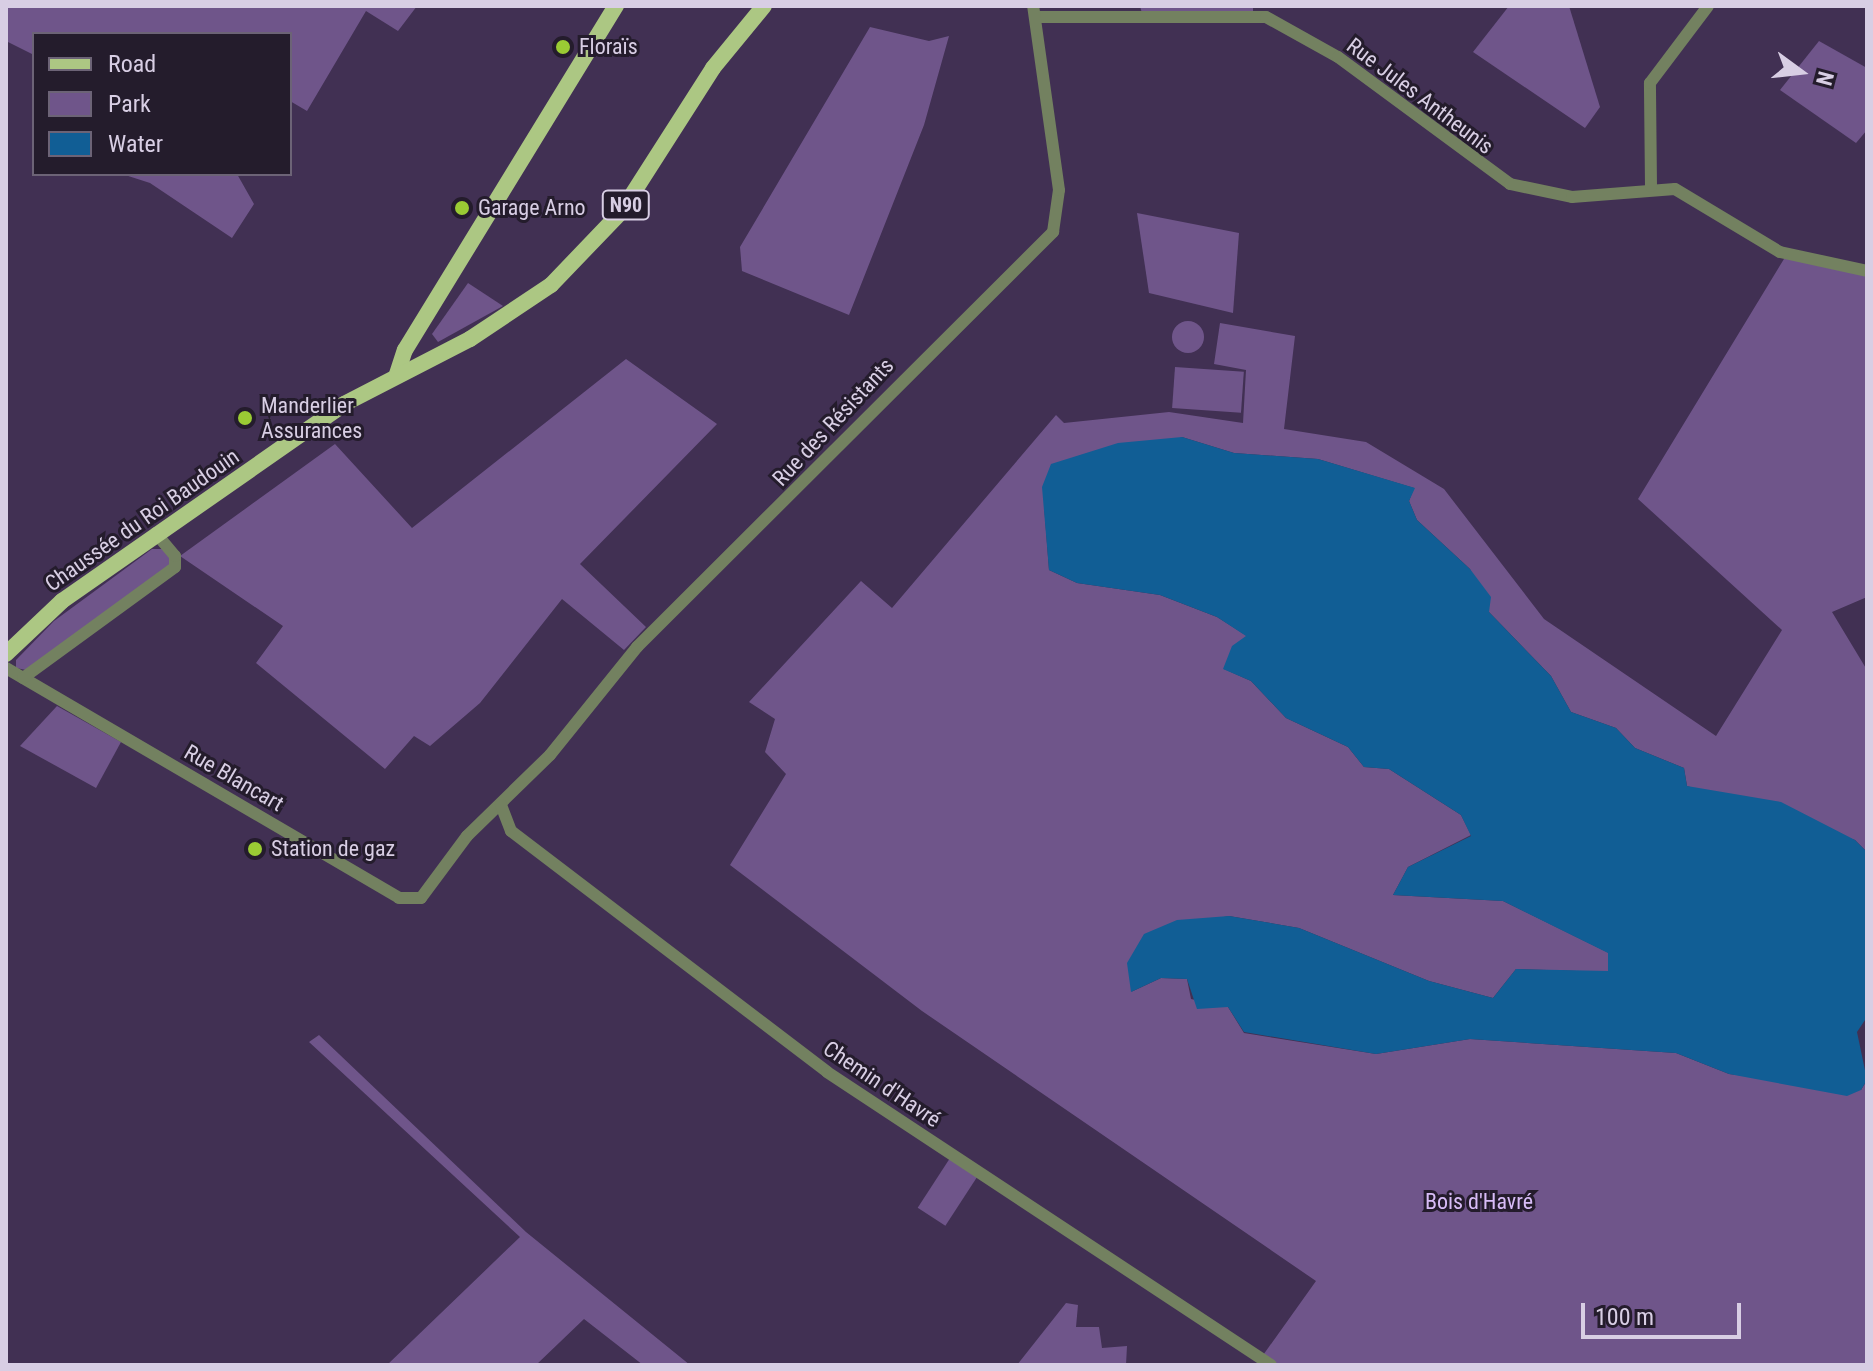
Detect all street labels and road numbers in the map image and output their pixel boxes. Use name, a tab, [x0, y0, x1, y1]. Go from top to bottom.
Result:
street label: Rue Jules Antheunis	[1342, 32, 1498, 160]
road number: N90	[600, 189, 652, 221]
street label: Rue des Résistants	[767, 353, 899, 491]
street label: Chaussée du Roi Baudouin	[40, 443, 244, 597]
street label: Rue Blancart	[180, 739, 288, 817]
street label: Chemin d'Havré	[818, 1035, 946, 1133]

